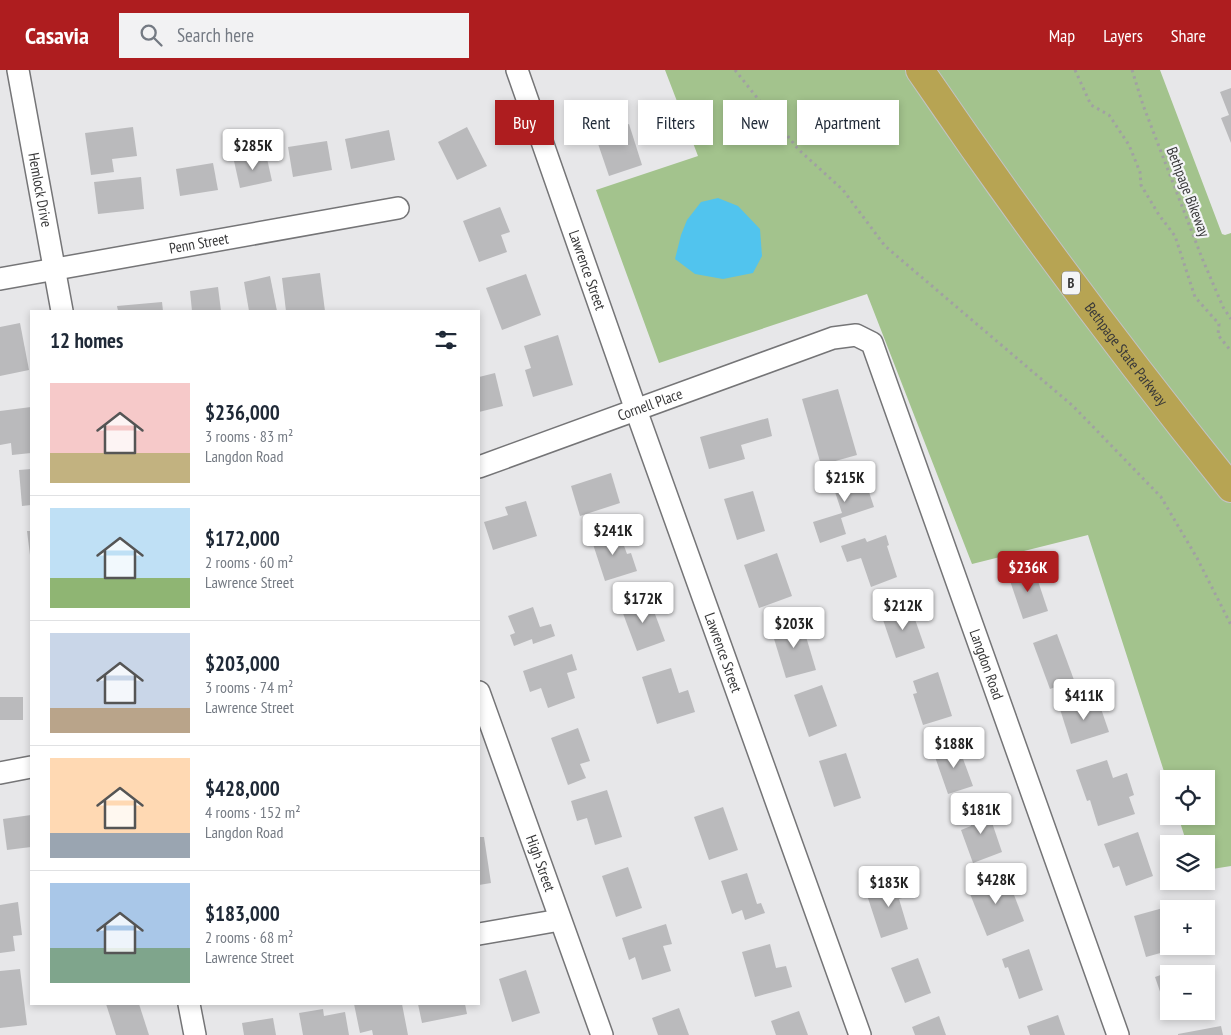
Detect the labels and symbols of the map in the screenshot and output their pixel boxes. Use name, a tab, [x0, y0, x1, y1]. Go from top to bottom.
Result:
pin: $285K	[218, 128, 288, 171]
street label: Bethpage Bikeway	[1163, 144, 1214, 240]
street label: Hemlock Drive	[24, 151, 57, 229]
street label: Lawrence Street	[565, 227, 610, 312]
street label: Penn Street	[168, 228, 230, 258]
road number: B	[1062, 272, 1080, 294]
street label: Bethpage State Parkway	[1081, 298, 1172, 410]
street label: Cornell Place	[615, 384, 685, 425]
pin: $215K	[810, 460, 880, 503]
pin: $241K	[578, 514, 648, 556]
pin: $236K	[993, 550, 1063, 593]
pin: $172K	[608, 582, 678, 624]
pin: $212K	[868, 588, 938, 631]
pin: $203K	[759, 606, 829, 649]
street label: Lawrence Street	[700, 610, 746, 695]
street label: Langdon Road	[965, 626, 1008, 702]
pin: $411K	[1049, 678, 1119, 721]
pin: $188K	[919, 726, 989, 769]
pin: $181K	[946, 792, 1016, 835]
street label: High Street	[522, 832, 560, 894]
pin: $428K	[961, 862, 1031, 905]
pin: $183K	[854, 866, 924, 908]

